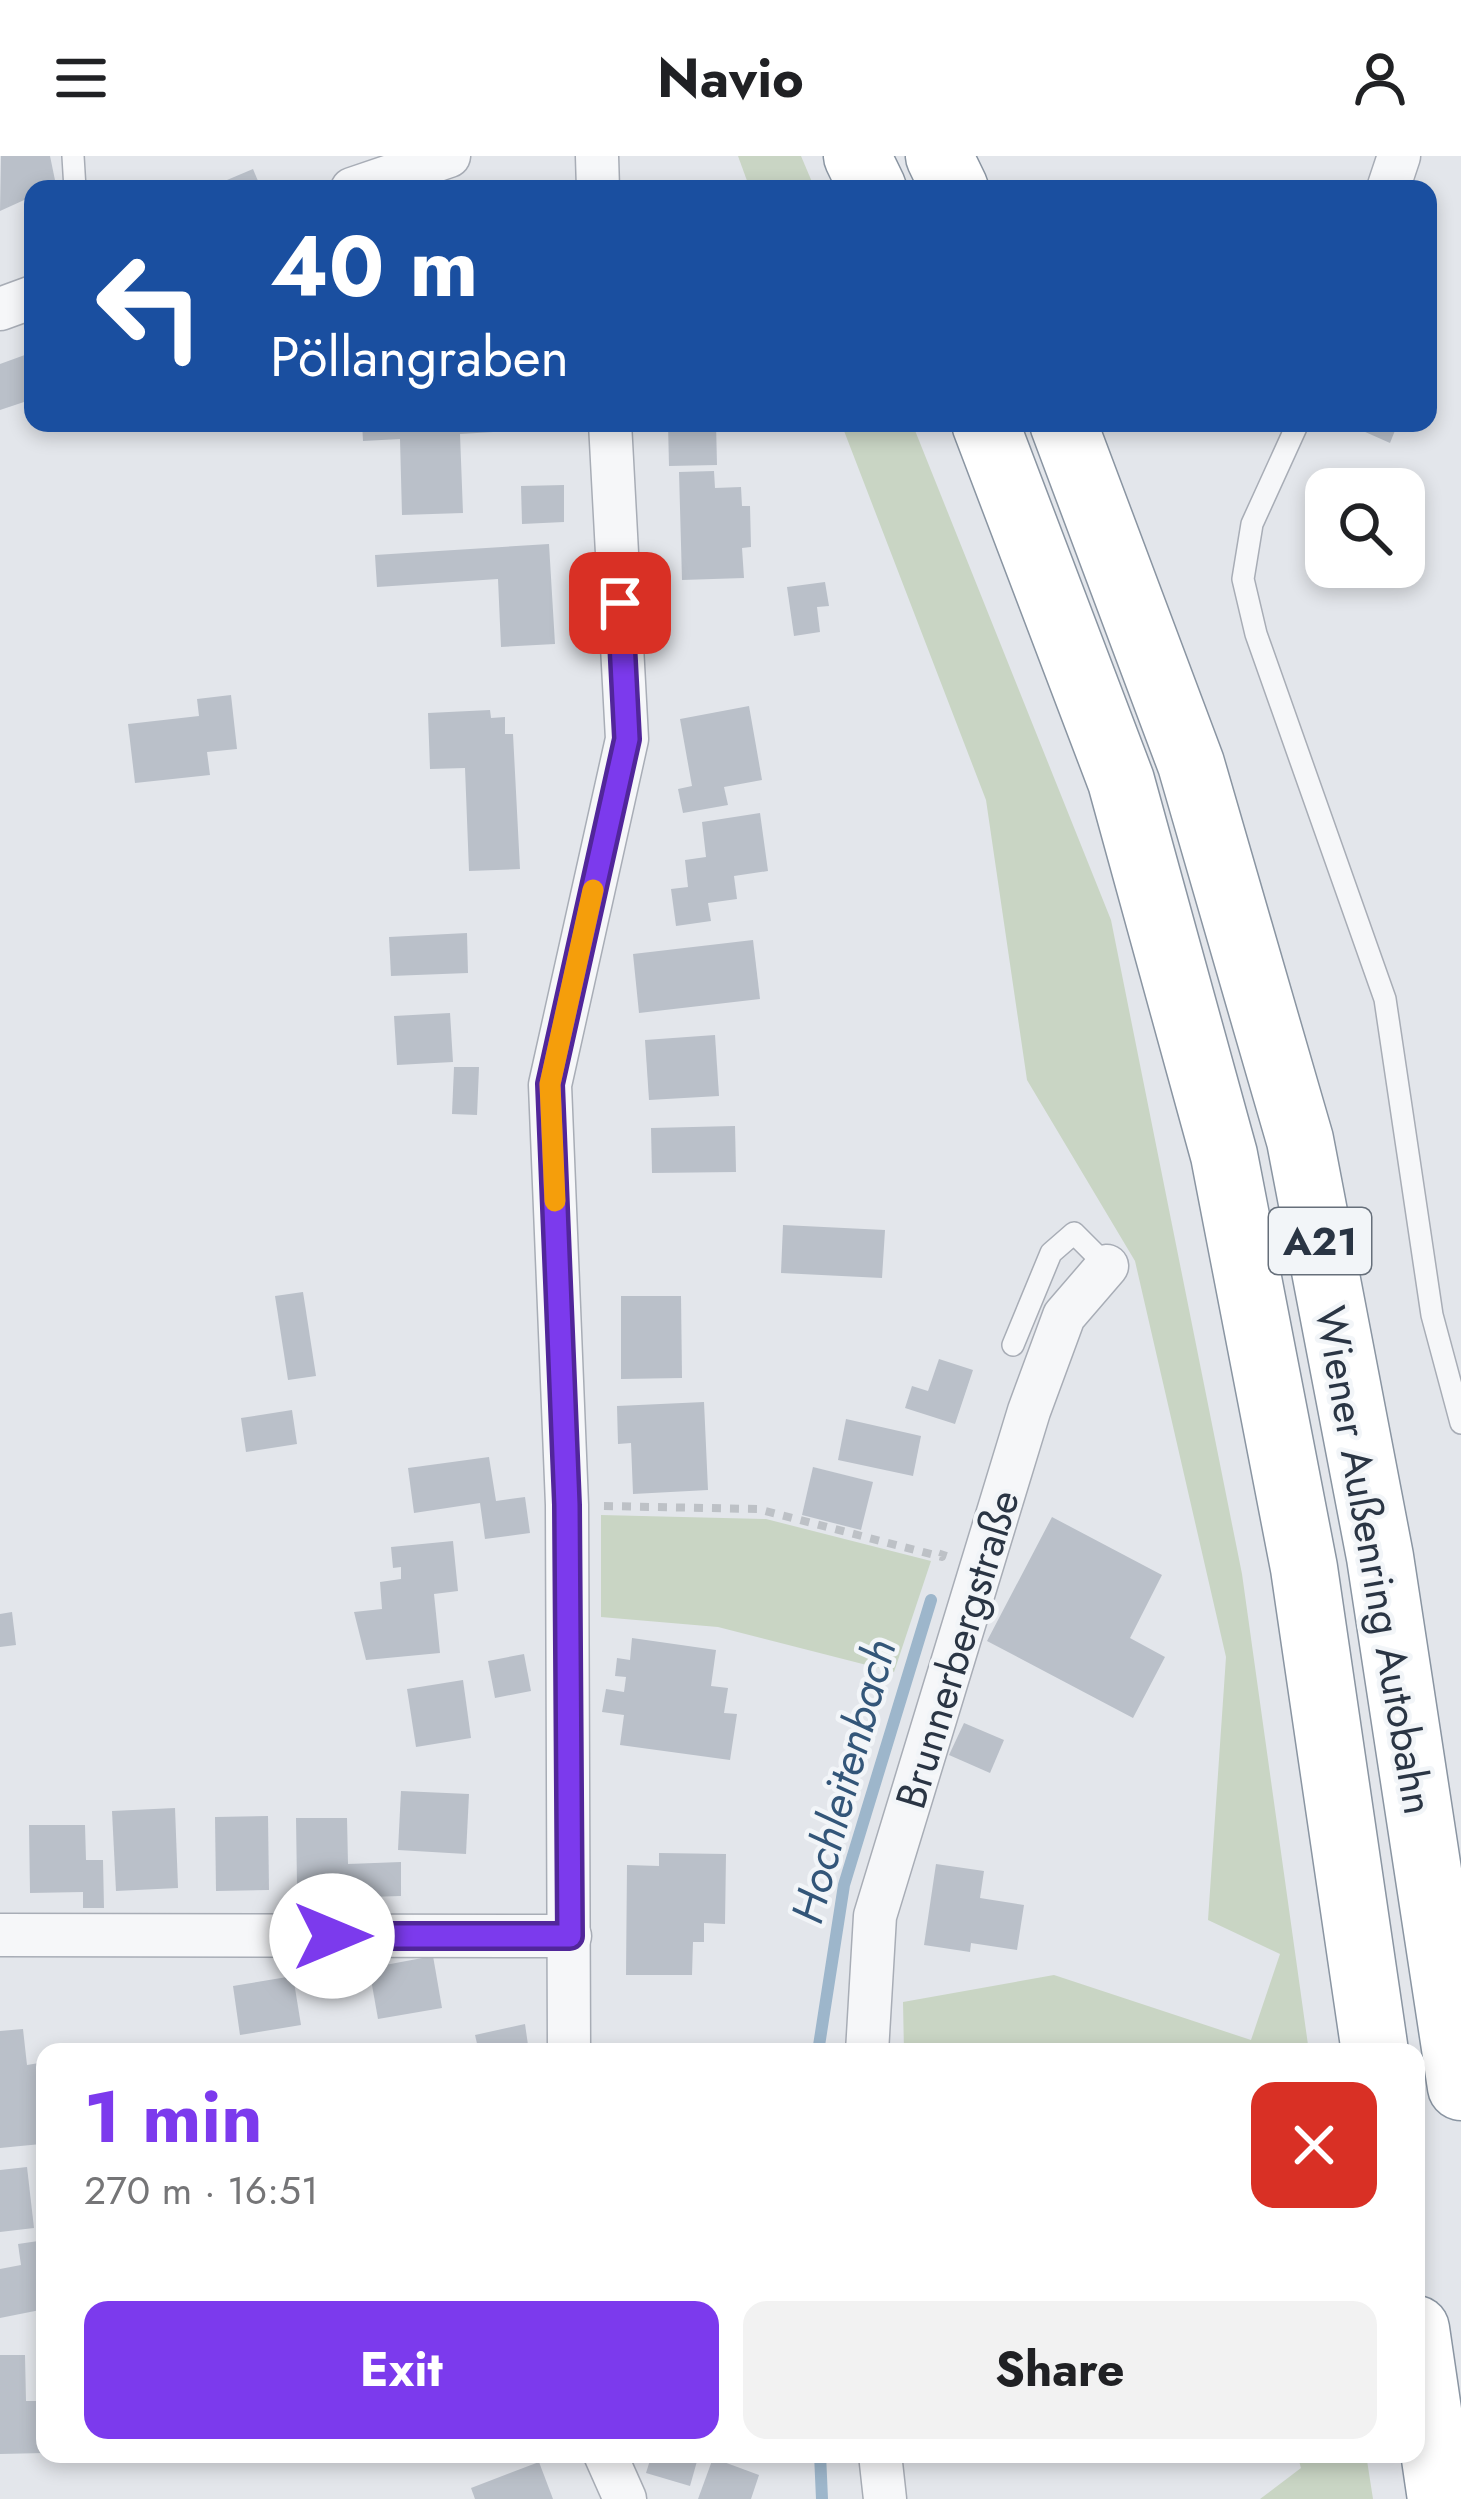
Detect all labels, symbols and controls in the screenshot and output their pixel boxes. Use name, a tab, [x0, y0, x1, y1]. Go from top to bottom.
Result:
text: Navio	[657, 39, 804, 117]
icon: menu	[48, 45, 114, 111]
icon: person	[1347, 45, 1413, 111]
text: 40 m	[270, 206, 478, 328]
icon: left	[72, 228, 228, 384]
text: Pöllangraben	[270, 318, 569, 396]
map controls	[1305, 468, 1425, 588]
button: search	[1305, 468, 1425, 588]
pin	[569, 552, 671, 654]
icon: arrive	[587, 570, 653, 636]
road number: A21	[1269, 1208, 1371, 1274]
street label: Wiener Außenring Autobahn	[1300, 1301, 1449, 1819]
street label: Brunnerbergstraße	[880, 1482, 1035, 1816]
water label: Hochleitenbach	[774, 1632, 913, 1931]
position arrow	[269, 1873, 395, 1999]
text: 1 min	[84, 2065, 263, 2169]
button: close	[1251, 2082, 1377, 2208]
text: 270 m · 16:51	[84, 2162, 319, 2219]
button: Exit	[84, 2301, 719, 2439]
button: Share	[743, 2301, 1377, 2439]

